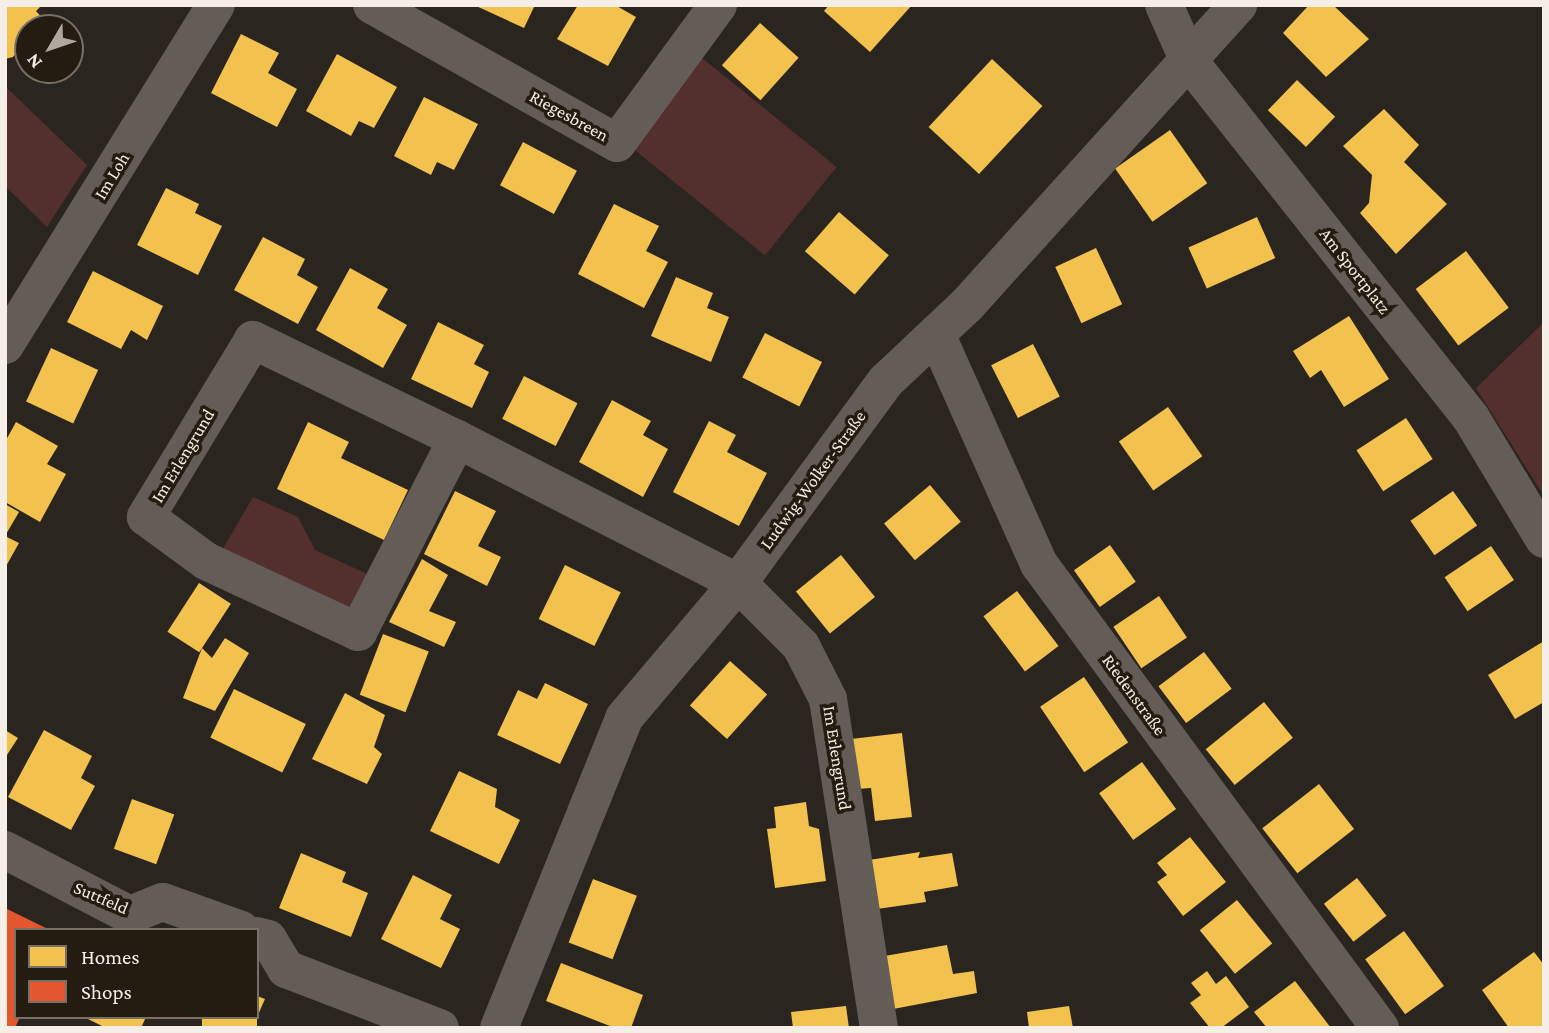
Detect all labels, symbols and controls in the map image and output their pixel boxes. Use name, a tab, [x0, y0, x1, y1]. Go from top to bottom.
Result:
north arrow	[14, 14, 84, 84]
text: N	[22, 50, 46, 73]
street label: Riegesbreen	[526, 86, 612, 146]
street label: Im Loh	[90, 149, 134, 203]
street label: Am Sportplatz	[1315, 224, 1395, 318]
street label: Im Erlengrund	[147, 405, 219, 507]
street label: Ludwig-Wolker-Straße	[755, 406, 871, 554]
street label: Riedenstraße	[1097, 650, 1171, 740]
street label: Im Erlengrund	[818, 704, 856, 812]
street label: Suttfeld	[70, 877, 132, 919]
legend	[14, 928, 259, 1019]
text: Homes	[81, 945, 140, 969]
text: Shops	[81, 980, 132, 1004]

